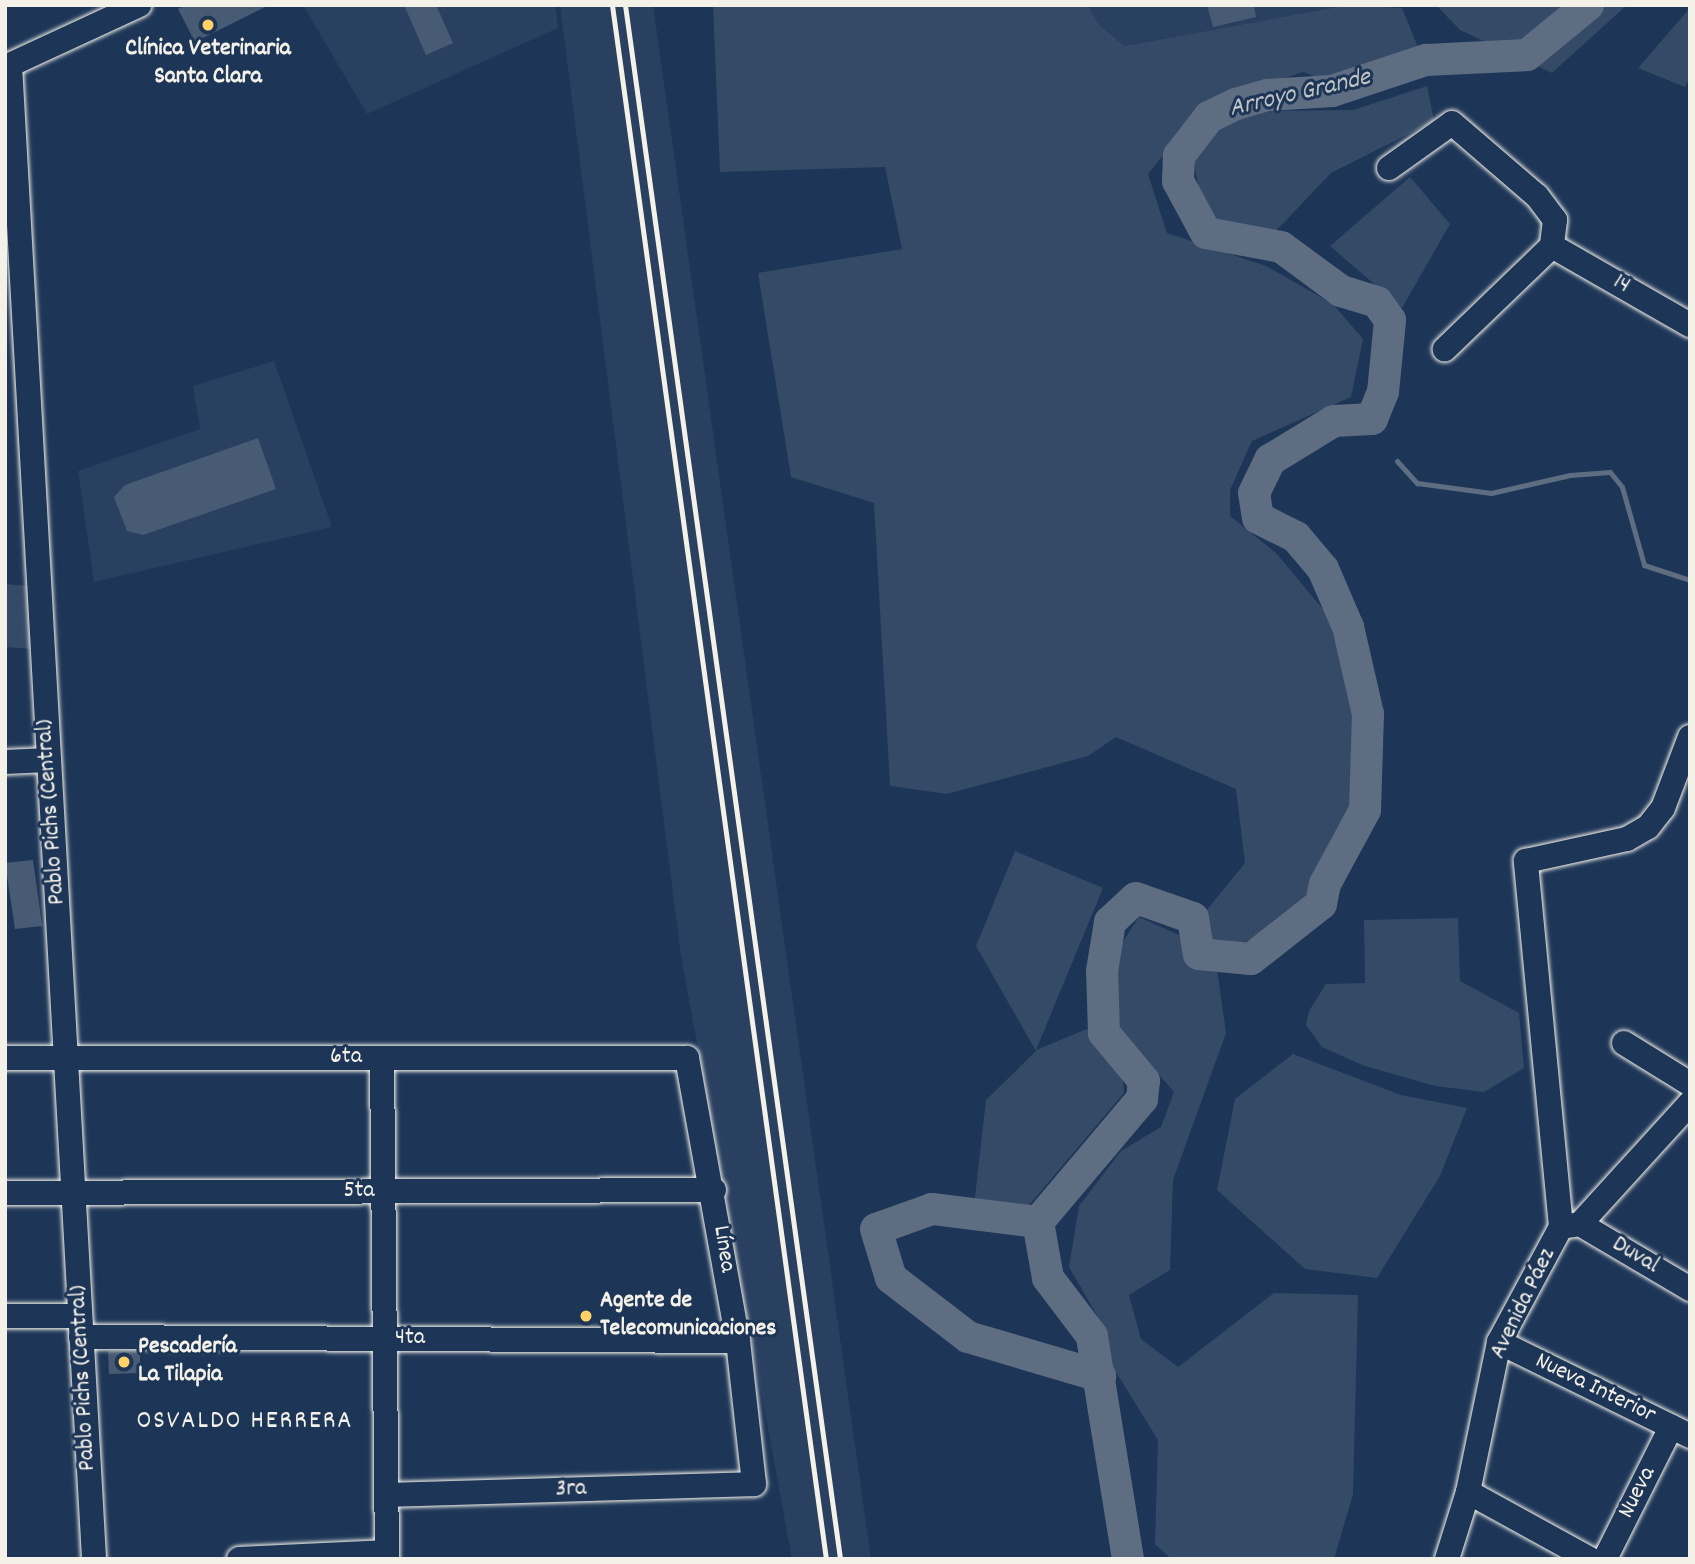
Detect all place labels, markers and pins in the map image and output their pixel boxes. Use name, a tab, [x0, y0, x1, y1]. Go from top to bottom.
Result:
marker: Clínica Veterinaria Santa Clara	[200, 17, 216, 33]
place label: Clínica Veterinaria Santa Clara	[125, 36, 291, 92]
place label: Agente de Telecomunicaciones	[600, 1288, 776, 1344]
marker: Agente de Telecomunicaciones	[578, 1308, 594, 1324]
place label: Pescadería La Tilapia	[138, 1334, 237, 1390]
marker: Pescadería La Tilapia	[116, 1354, 132, 1370]

